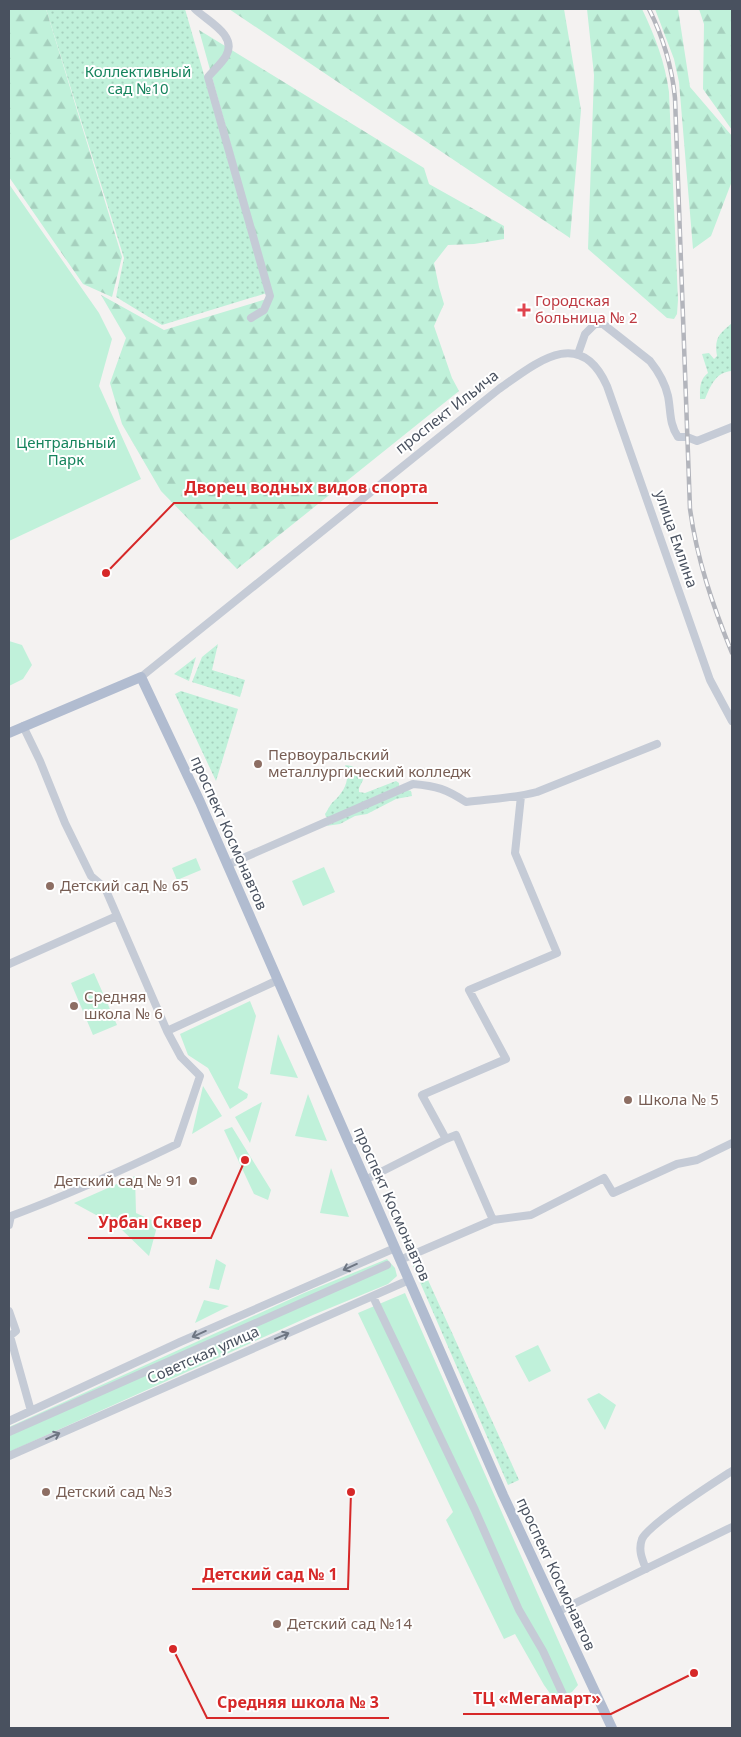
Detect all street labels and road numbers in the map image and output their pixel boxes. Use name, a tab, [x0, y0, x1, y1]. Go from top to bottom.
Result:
street label: проспект Ильича	[391, 365, 502, 458]
street label: улица Емлина	[651, 487, 703, 590]
street label: проспект Космонавтов	[187, 752, 273, 913]
street label: проспект Космонавтов	[350, 1123, 436, 1284]
street label: Советская улица	[144, 1320, 262, 1388]
street label: проспект Космонавтов	[513, 1494, 601, 1653]

